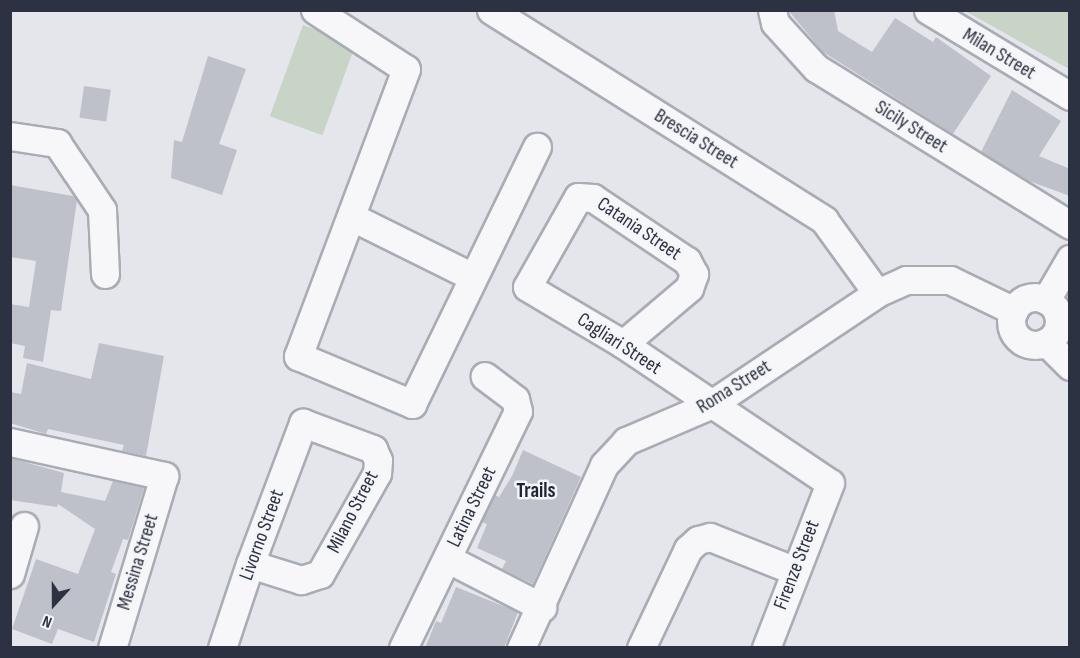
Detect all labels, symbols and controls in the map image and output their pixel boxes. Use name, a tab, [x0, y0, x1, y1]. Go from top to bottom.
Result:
street label: Milan Street	[958, 23, 1040, 85]
street label: Sicily Street	[870, 95, 952, 159]
street label: Brescia Street	[650, 104, 742, 174]
street label: Catania Street	[592, 192, 686, 266]
street label: Cagliari Street	[572, 308, 666, 380]
street label: Roma Street	[692, 355, 776, 419]
street label: Latina Street	[442, 463, 502, 551]
street label: Milano Street	[322, 467, 384, 557]
district label: Trails	[516, 478, 556, 504]
street label: Livorno Street	[234, 486, 290, 584]
street label: Messina Street	[112, 511, 164, 613]
street label: Firenze Street	[769, 517, 825, 613]
north arrow	[24, 574, 84, 634]
text: N	[40, 611, 55, 632]

